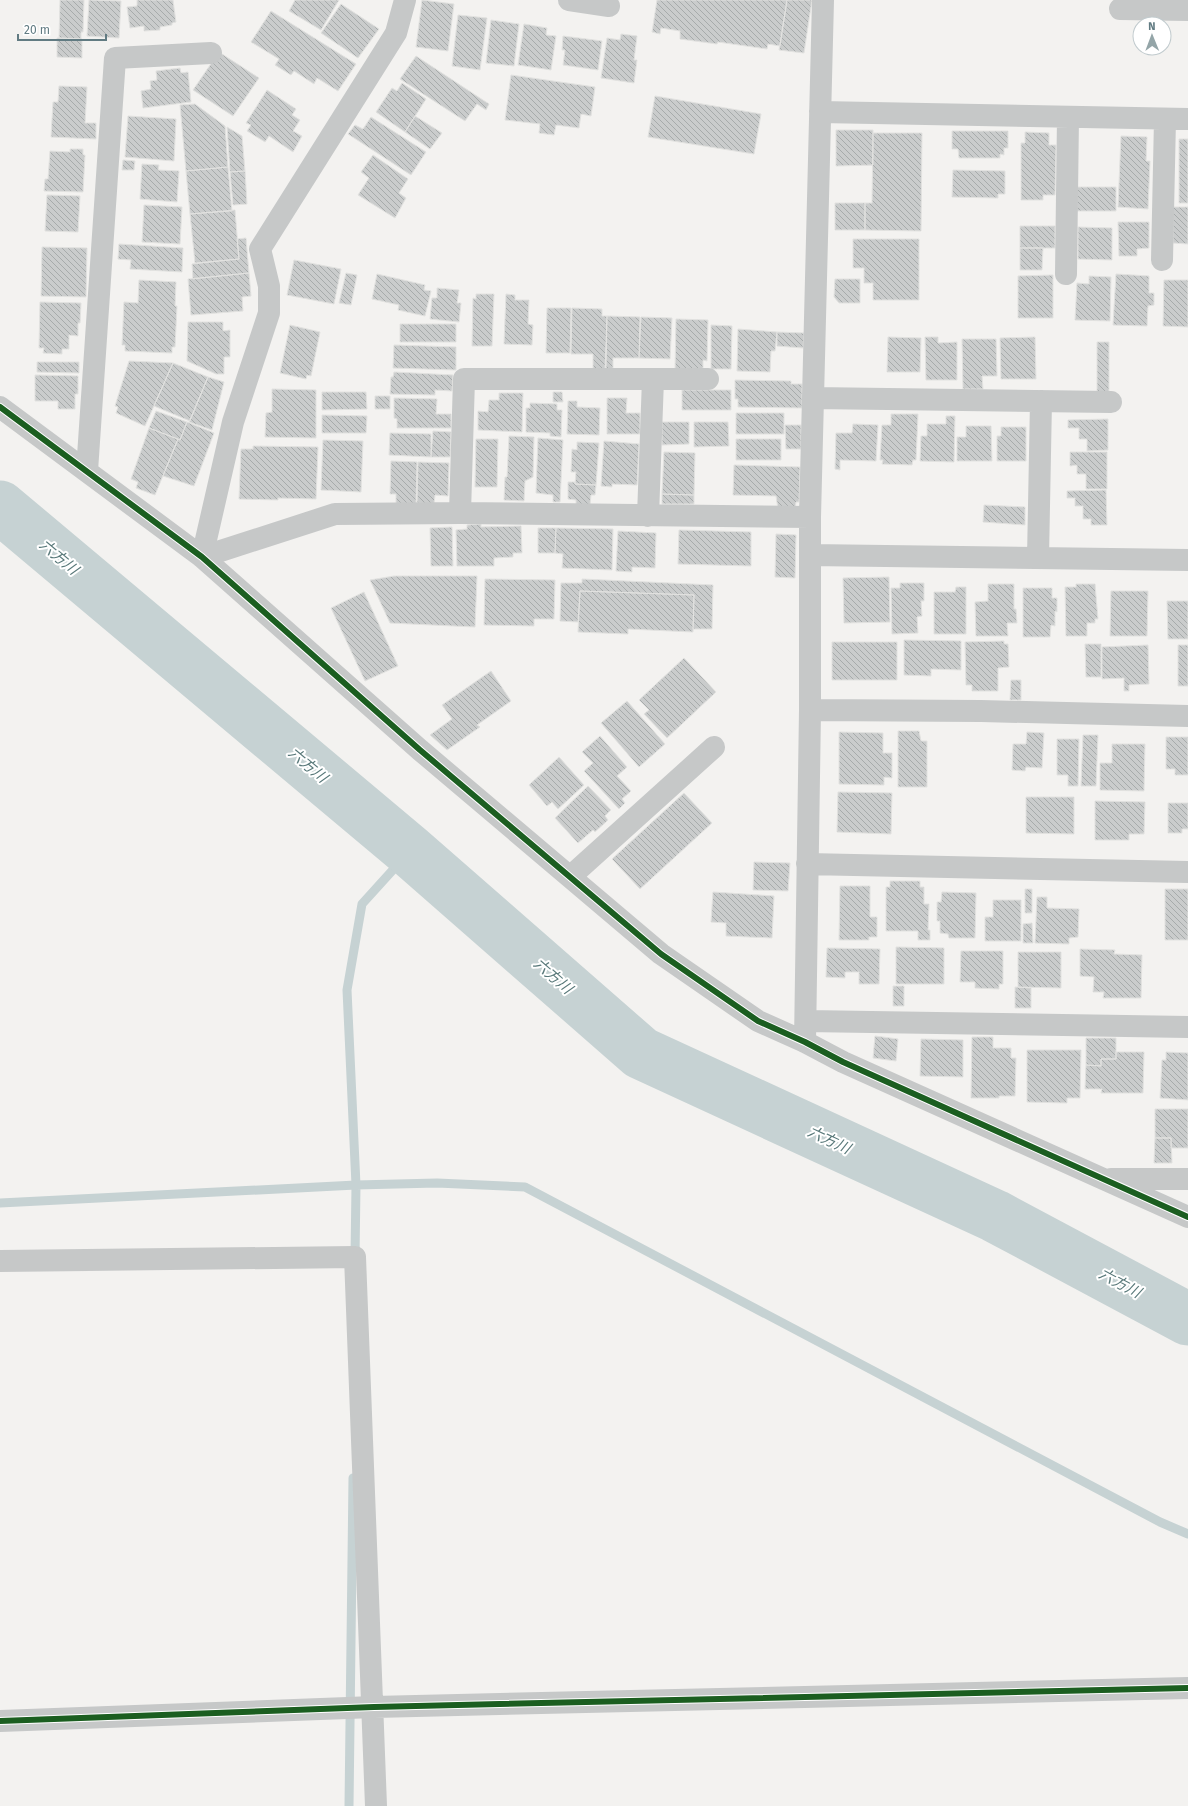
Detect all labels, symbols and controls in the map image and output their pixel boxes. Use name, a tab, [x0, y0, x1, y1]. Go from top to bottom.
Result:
scale bar	[18, 16, 106, 42]
north arrow	[1132, 16, 1172, 56]
text: N	[1148, 20, 1156, 33]
text: 20 m	[24, 23, 50, 37]
water label: 六方川	[36, 536, 84, 580]
water label: 六方川	[285, 744, 333, 788]
water label: 六方川	[530, 954, 577, 999]
water label: 六方川	[805, 1122, 855, 1159]
water label: 六方川	[1096, 1264, 1146, 1302]

